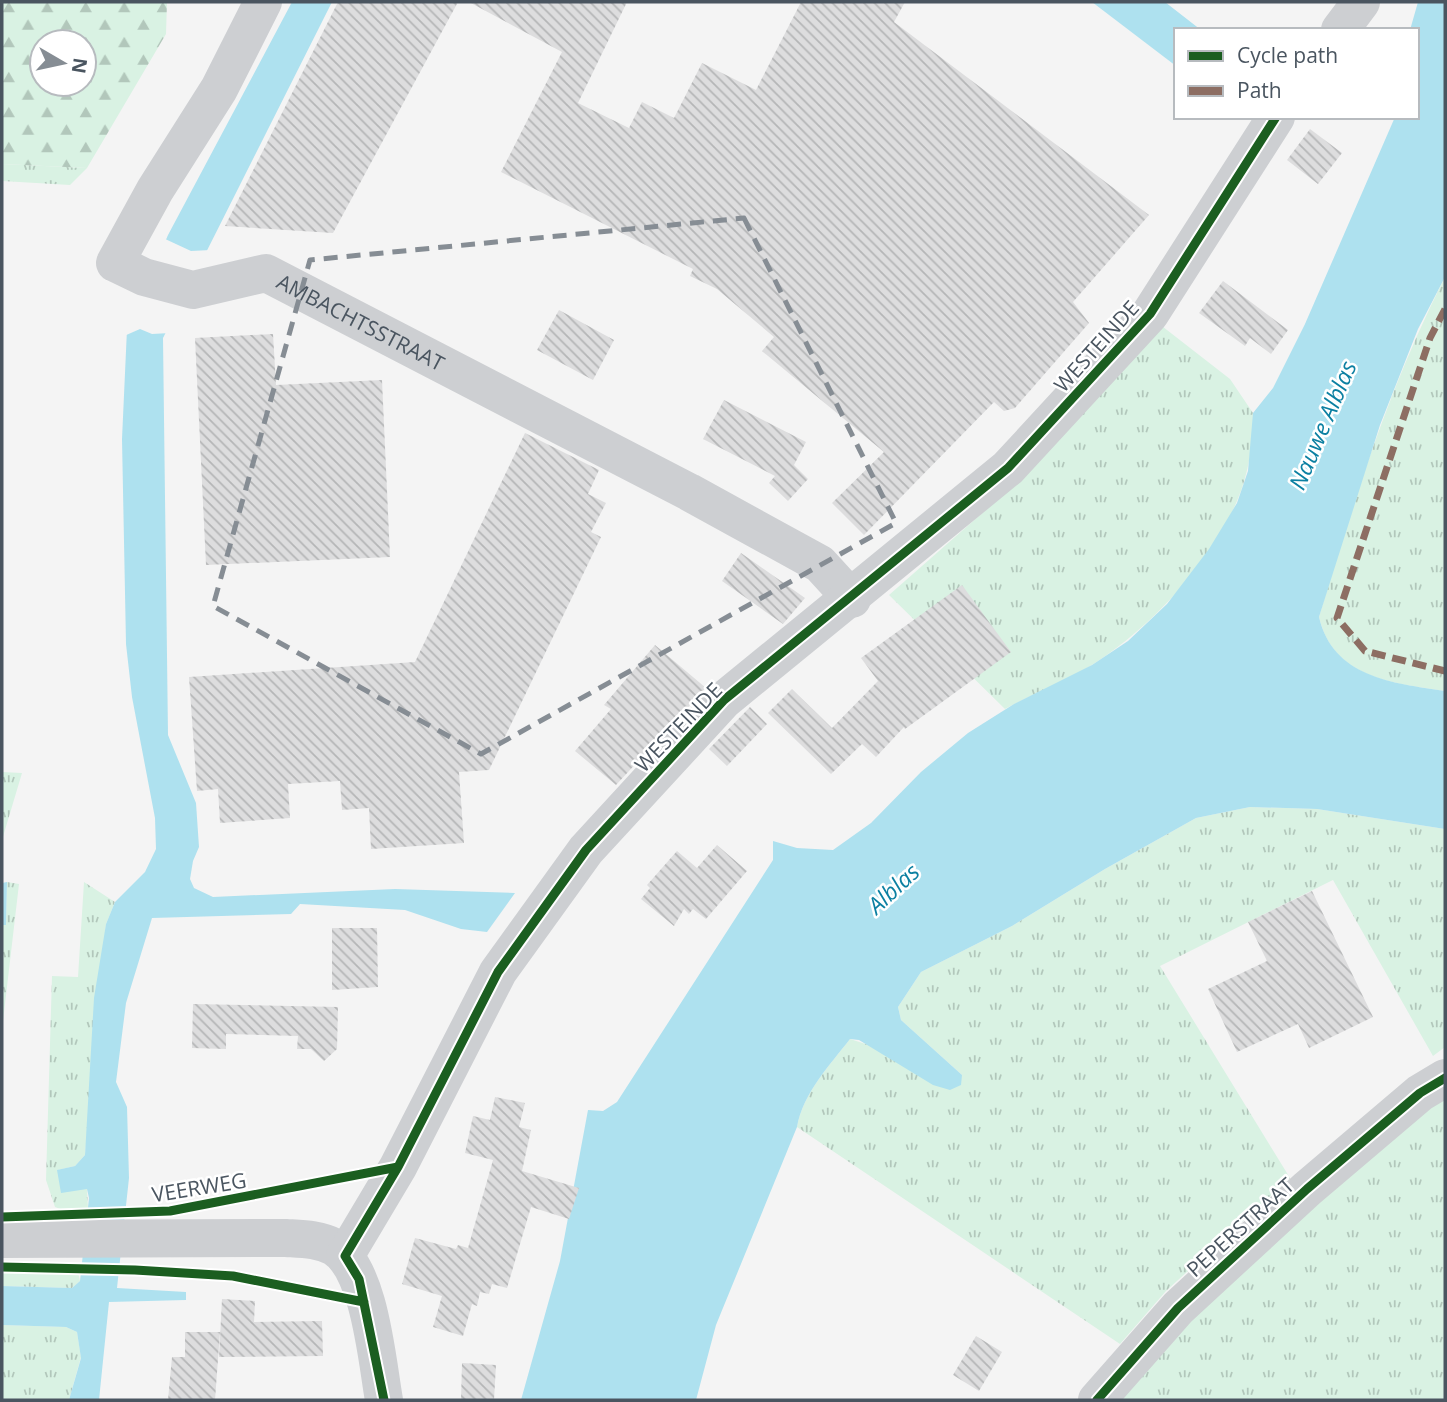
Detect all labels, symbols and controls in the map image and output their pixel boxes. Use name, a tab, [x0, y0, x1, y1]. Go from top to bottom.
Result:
north arrow	[28, 28, 98, 98]
legend	[1174, 28, 1419, 119]
text: Cycle path	[1237, 41, 1338, 69]
text: N	[66, 56, 94, 75]
text: Path	[1237, 76, 1282, 104]
street label: AMBACHTSSTRAAT	[272, 267, 450, 377]
street label: WESTEINDE	[1047, 294, 1145, 398]
water label: Nauwe Alblas	[1280, 356, 1364, 494]
street label: WESTEINDE	[628, 676, 728, 778]
water label: Alblas	[858, 856, 926, 922]
street label: VEERWEG	[150, 1166, 248, 1208]
street label: PEPERSTRAAT	[1180, 1171, 1300, 1283]

